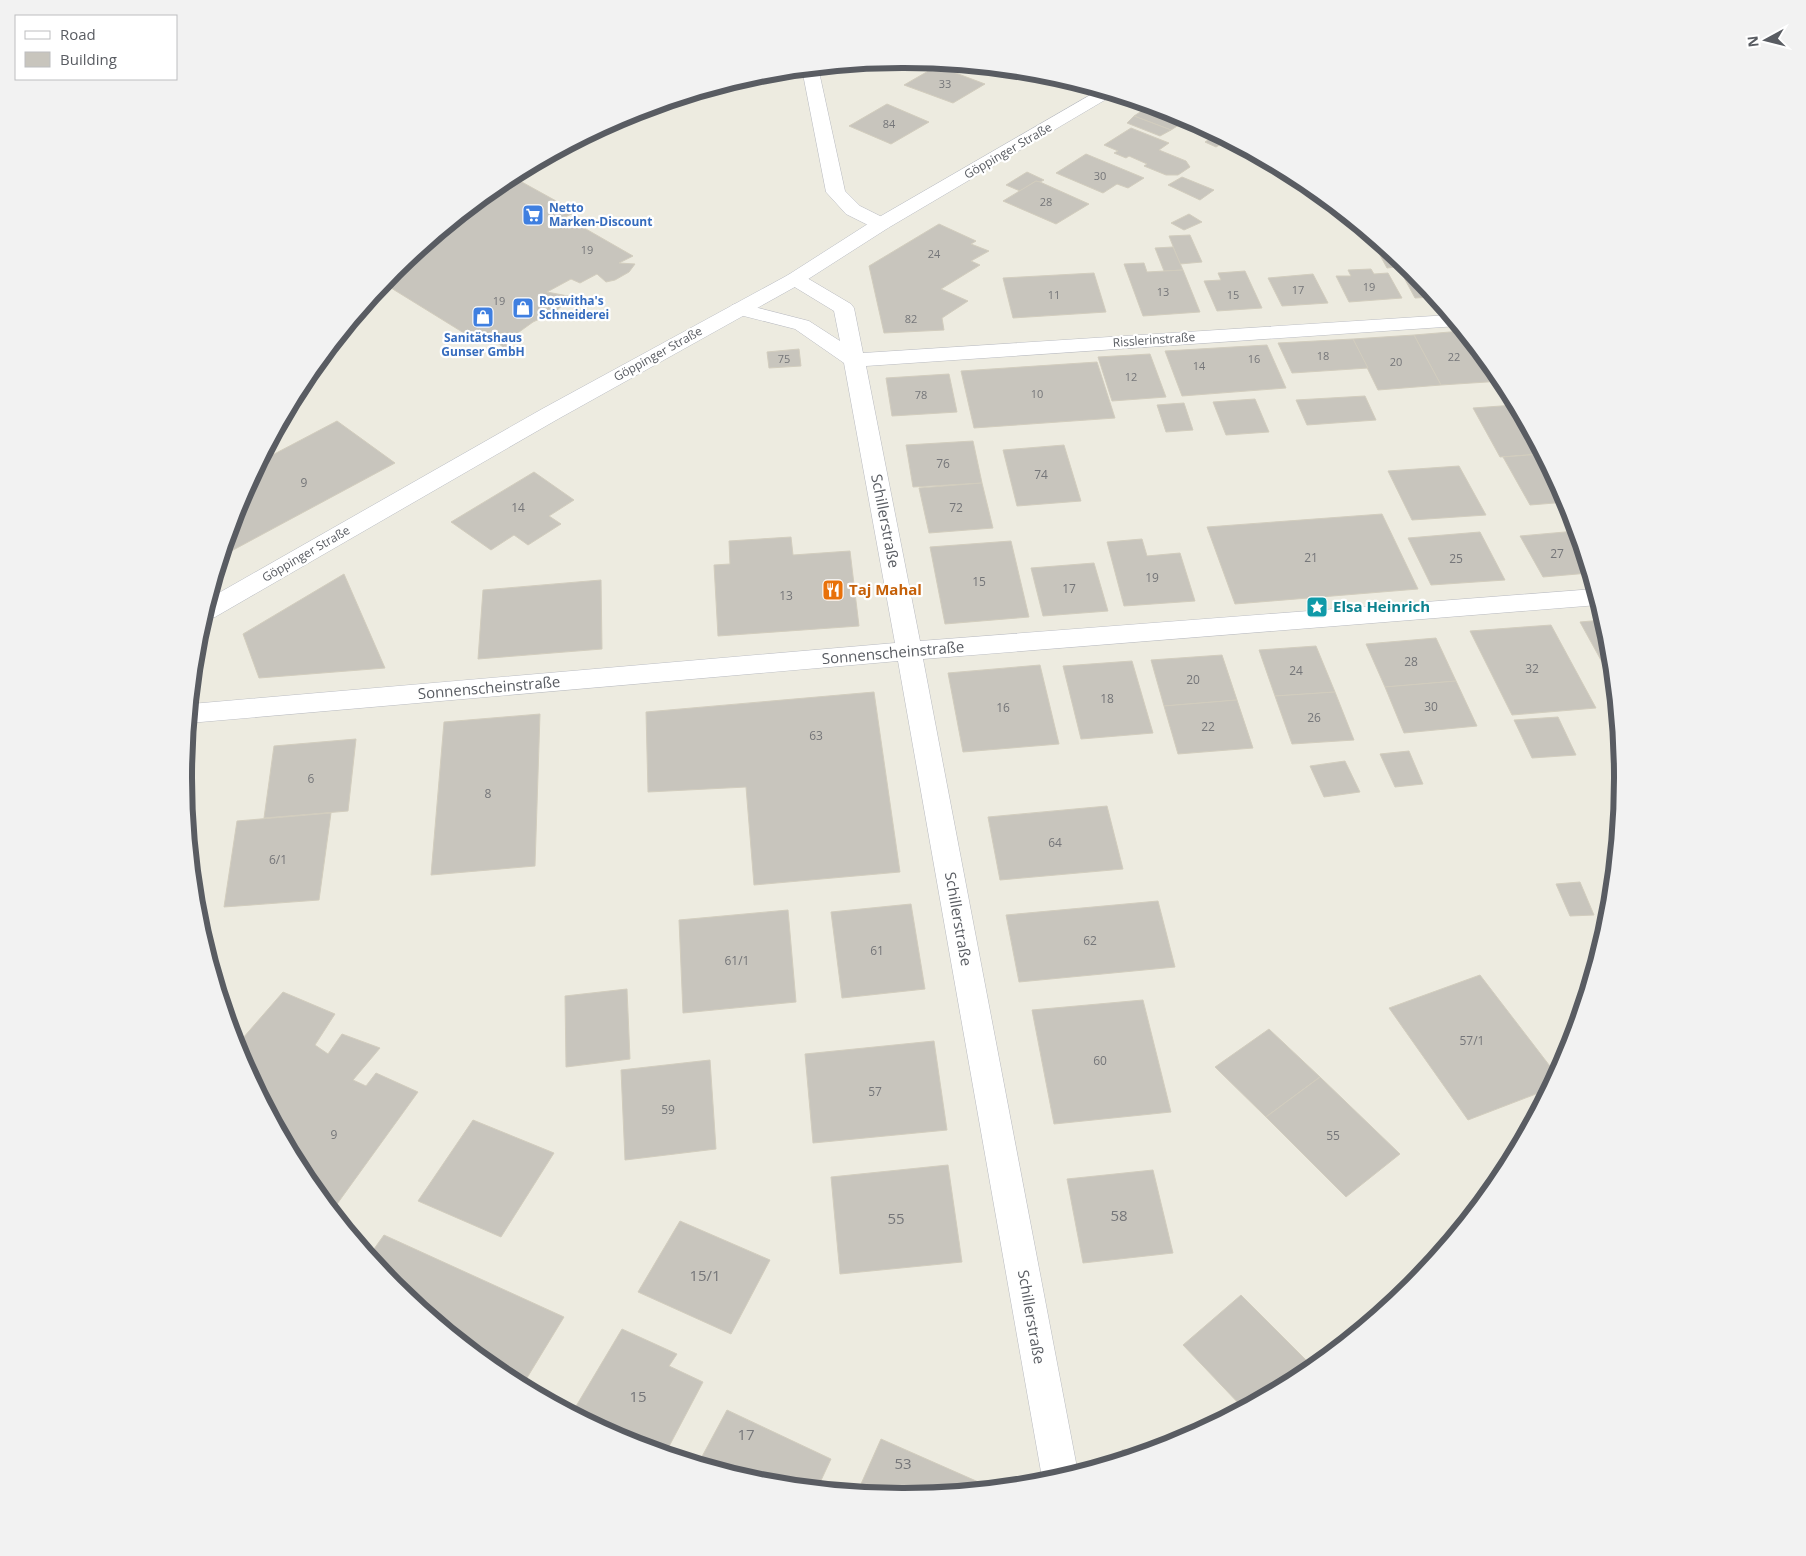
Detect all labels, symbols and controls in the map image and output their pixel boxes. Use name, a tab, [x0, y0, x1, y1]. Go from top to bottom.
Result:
legend	[15, 15, 178, 80]
north arrow	[1741, 15, 1791, 65]
text: Road	[60, 24, 96, 44]
text: N	[1742, 35, 1763, 48]
text: Building	[60, 49, 117, 69]
house number: 33	[939, 76, 951, 91]
house number: 84	[883, 116, 896, 131]
street label: Göppinger Straße	[961, 118, 1055, 183]
house number: 30	[1094, 168, 1106, 183]
house number: 28	[1040, 194, 1052, 209]
place label: Netto Marken-Discount	[549, 199, 652, 230]
supermarket icon: Netto Marken-Discount	[521, 203, 545, 227]
house number: 19	[581, 242, 593, 257]
house number: 24	[928, 246, 941, 261]
house number: 19	[1363, 279, 1375, 294]
house number: 17	[1292, 282, 1304, 297]
house number: 13	[1157, 284, 1169, 299]
house number: 11	[1048, 287, 1060, 302]
house number: 15	[1227, 287, 1239, 302]
place label: Roswitha's Schneiderei	[539, 292, 609, 323]
house number: 19	[493, 293, 505, 308]
shop icon: Roswitha's Schneiderei	[511, 296, 535, 320]
shop icon: Sanitätshaus Gunser GmbH	[471, 305, 495, 329]
house number: 82	[905, 311, 917, 326]
street label: Göppinger Straße	[610, 322, 705, 385]
street label: Risslerinstraße	[1112, 328, 1196, 351]
place label: Sanitätshaus Gunser GmbH	[441, 329, 525, 360]
house number: 18	[1317, 348, 1329, 363]
house number: 22	[1448, 349, 1460, 364]
house number: 75	[778, 351, 790, 366]
house number: 16	[1248, 351, 1260, 366]
house number: 20	[1390, 354, 1402, 369]
house number: 14	[1193, 358, 1206, 373]
house number: 12	[1125, 369, 1137, 384]
house number: 10	[1031, 386, 1043, 401]
house number: 78	[915, 387, 927, 402]
house number: 76	[936, 455, 950, 472]
house number: 74	[1034, 466, 1048, 483]
street label: Schillerstraße	[867, 472, 905, 569]
house number: 9	[301, 474, 308, 491]
house number: 14	[511, 499, 525, 516]
house number: 72	[949, 499, 963, 516]
street label: Göppinger Straße	[259, 521, 353, 586]
house number: 27	[1550, 545, 1564, 562]
house number: 21	[1304, 549, 1318, 566]
house number: 25	[1449, 550, 1463, 567]
house number: 19	[1145, 569, 1159, 586]
house number: 15	[972, 573, 986, 590]
restaurant icon: Taj Mahal	[821, 578, 845, 602]
place label: Taj Mahal	[849, 579, 922, 599]
house number: 17	[1062, 580, 1076, 597]
house number: 13	[779, 587, 793, 604]
place icon: Elsa Heinrich	[1305, 595, 1329, 619]
place label: Elsa Heinrich	[1333, 596, 1430, 616]
street label: Sonnenscheinstraße	[821, 636, 965, 668]
house number: 28	[1404, 653, 1418, 670]
house number: 32	[1525, 660, 1539, 677]
house number: 24	[1289, 662, 1303, 679]
street label: Sonnenscheinstraße	[417, 671, 561, 703]
house number: 20	[1186, 671, 1200, 688]
house number: 18	[1100, 690, 1114, 707]
house number: 30	[1424, 698, 1438, 715]
house number: 16	[996, 699, 1010, 716]
house number: 26	[1307, 709, 1321, 726]
house number: 22	[1201, 718, 1215, 735]
house number: 63	[809, 727, 823, 744]
house number: 6	[308, 770, 315, 787]
house number: 8	[485, 785, 492, 802]
house number: 64	[1048, 834, 1062, 851]
house number: 6/1	[269, 851, 287, 868]
street label: Schillerstraße	[941, 870, 977, 967]
house number: 62	[1083, 932, 1097, 949]
house number: 61	[870, 942, 884, 959]
house number: 61/1	[725, 952, 749, 969]
house number: 57/1	[1460, 1032, 1484, 1049]
house number: 60	[1093, 1052, 1107, 1069]
house number: 57	[868, 1083, 882, 1100]
house number: 59	[661, 1101, 675, 1118]
house number: 9	[331, 1126, 338, 1143]
house number: 55	[1326, 1127, 1340, 1144]
house number: 58	[1110, 1205, 1128, 1225]
house number: 55	[887, 1208, 905, 1228]
house number: 15/1	[689, 1265, 721, 1285]
street label: Schillerstraße	[1014, 1268, 1050, 1365]
house number: 15	[629, 1386, 647, 1406]
house number: 17	[737, 1424, 755, 1444]
house number: 53	[894, 1453, 912, 1473]

